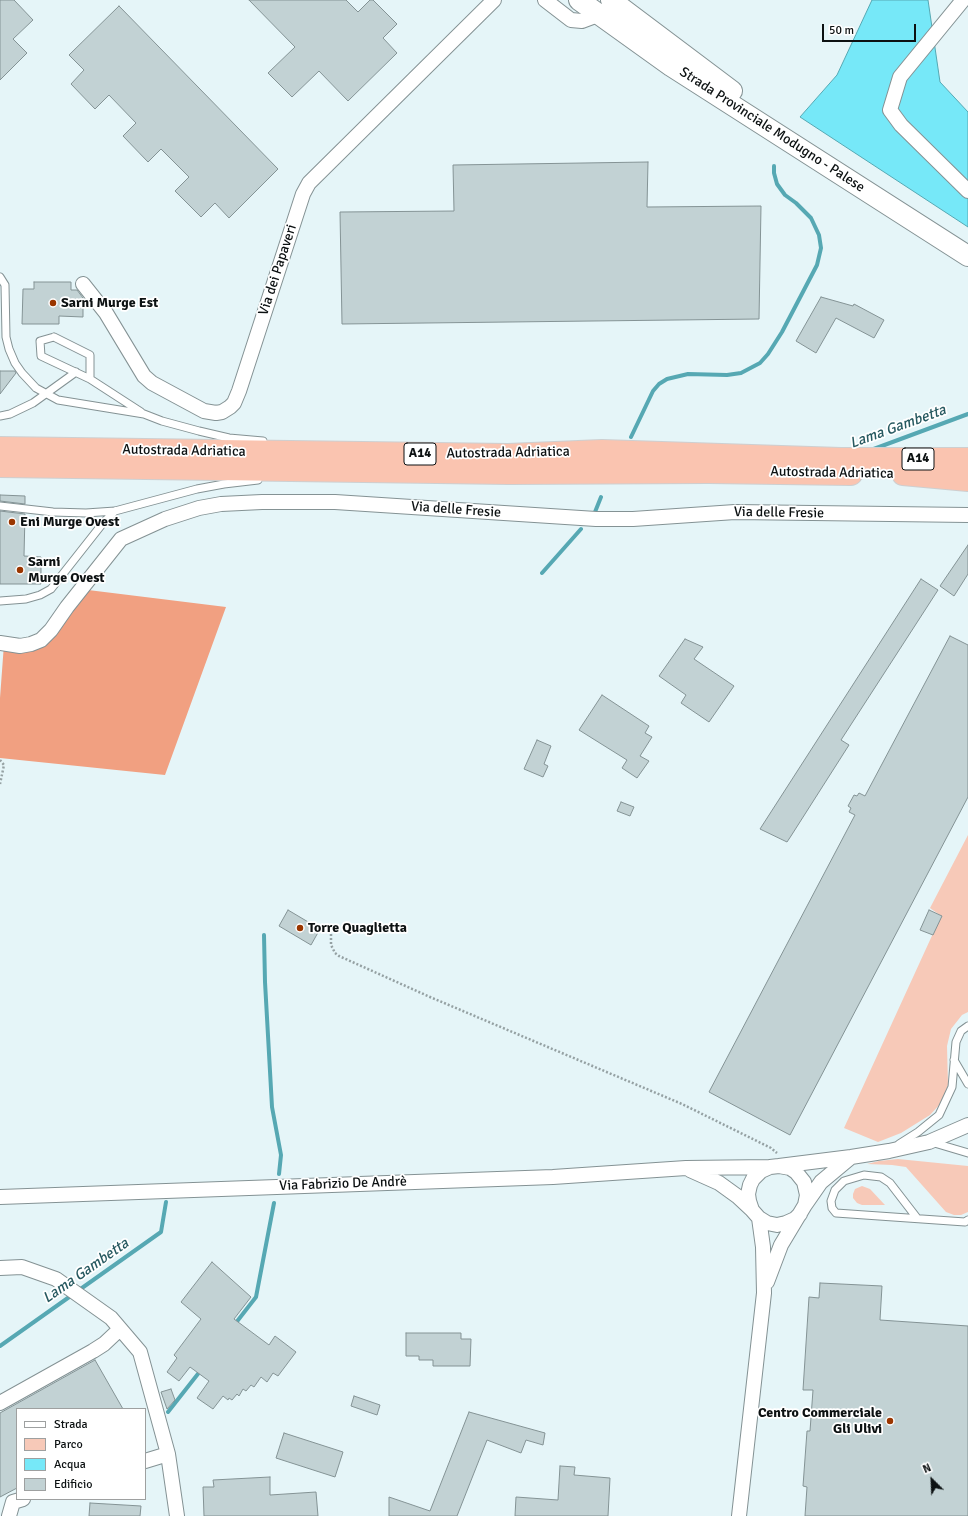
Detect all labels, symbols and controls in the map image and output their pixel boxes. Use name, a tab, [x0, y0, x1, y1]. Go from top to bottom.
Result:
scale bar	[824, 16, 918, 42]
text: 50 m	[829, 23, 854, 38]
street label: Strada Provinciale Modugno - Palese	[676, 64, 868, 196]
street label: Via dei Papaveri	[255, 222, 301, 318]
place label: Sarni Murge Est	[61, 295, 158, 311]
marker: Sarni Murge Est	[48, 298, 58, 308]
water label: Lama Gambetta	[848, 401, 948, 453]
street label: Autostrada Adriatica	[122, 442, 246, 460]
road number: A14	[404, 443, 436, 465]
street label: Autostrada Adriatica	[446, 444, 570, 462]
road number: A14	[902, 448, 934, 470]
street label: Autostrada Adriatica	[770, 464, 894, 482]
street label: Via delle Fresie	[410, 498, 502, 522]
street label: Via delle Fresie	[734, 504, 824, 522]
place label: Eni Murge Ovest	[20, 514, 120, 530]
marker: Eni Murge Ovest	[7, 517, 17, 527]
place label: Sarni Murge Ovest	[28, 554, 105, 586]
marker: Sarni Murge Ovest	[15, 565, 25, 575]
place label: Torre Quaglietta	[308, 920, 407, 936]
marker: Torre Quaglietta	[295, 923, 305, 933]
street label: Via Fabrizio De Andrè	[279, 1173, 407, 1195]
water label: Lama Gambetta	[40, 1235, 132, 1307]
place label: Centro Commerciale Gli Ulivi	[758, 1405, 882, 1438]
legend	[16, 1408, 146, 1500]
marker: Centro Commerciale Gli Ulivi	[885, 1416, 895, 1426]
text: Strada	[54, 1417, 88, 1432]
text: Parco	[54, 1437, 83, 1452]
text: Acqua	[54, 1457, 86, 1472]
north arrow	[912, 1460, 952, 1500]
text: N	[921, 1461, 933, 1476]
text: Edificio	[54, 1477, 92, 1492]

